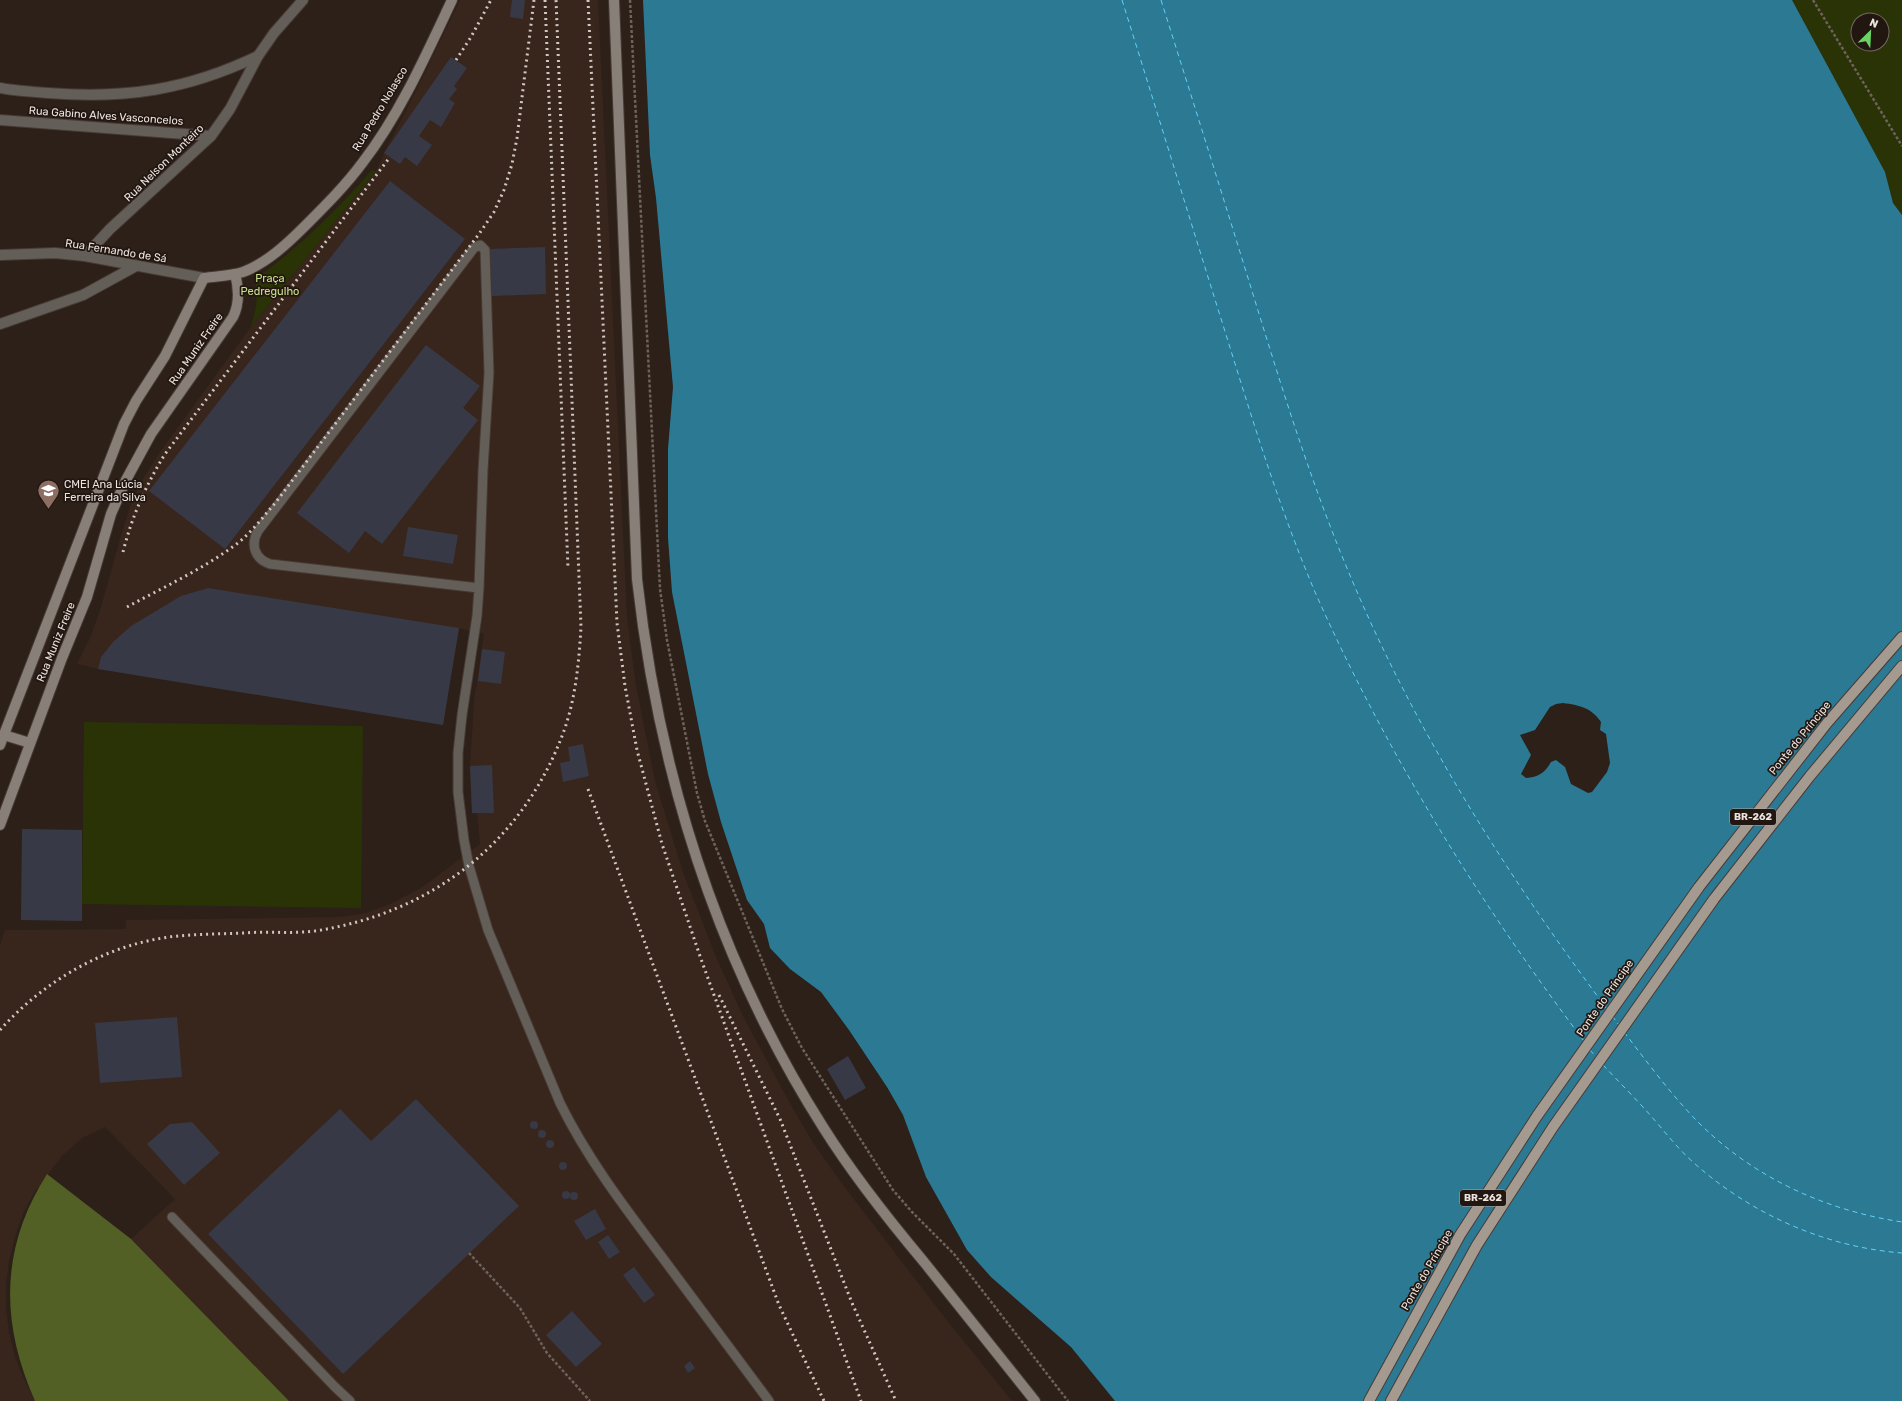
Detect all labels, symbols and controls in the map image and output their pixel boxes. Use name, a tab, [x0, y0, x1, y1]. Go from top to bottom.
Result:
north arrow	[1850, 12, 1890, 52]
text: N	[1868, 16, 1880, 31]
street label: Rua Pedro Nolasco	[350, 64, 410, 154]
street label: Rua Gabino Alves Vasconcelos	[28, 104, 184, 128]
street label: Rua Nelson Monteiro	[122, 122, 206, 204]
street label: Rua Fernando de Sá	[64, 237, 168, 265]
park label: Praça Pedregulho	[241, 272, 299, 298]
street label: Rua Muniz Freire	[166, 310, 226, 388]
school or university icon: CMEI Ana Lúcia Ferreira da Silva	[36, 477, 62, 510]
place label: CMEI Ana Lúcia Ferreira da Silva	[64, 478, 146, 504]
street label: Rua Muniz Freire	[34, 600, 78, 684]
street label: Ponte do Príncipe	[1766, 699, 1834, 777]
road number: BR-262	[1730, 809, 1776, 825]
street label: Ponte do Príncipe	[1574, 957, 1636, 1039]
road number: BR-262	[1460, 1190, 1506, 1206]
street label: Ponte do Príncipe	[1399, 1228, 1455, 1312]

